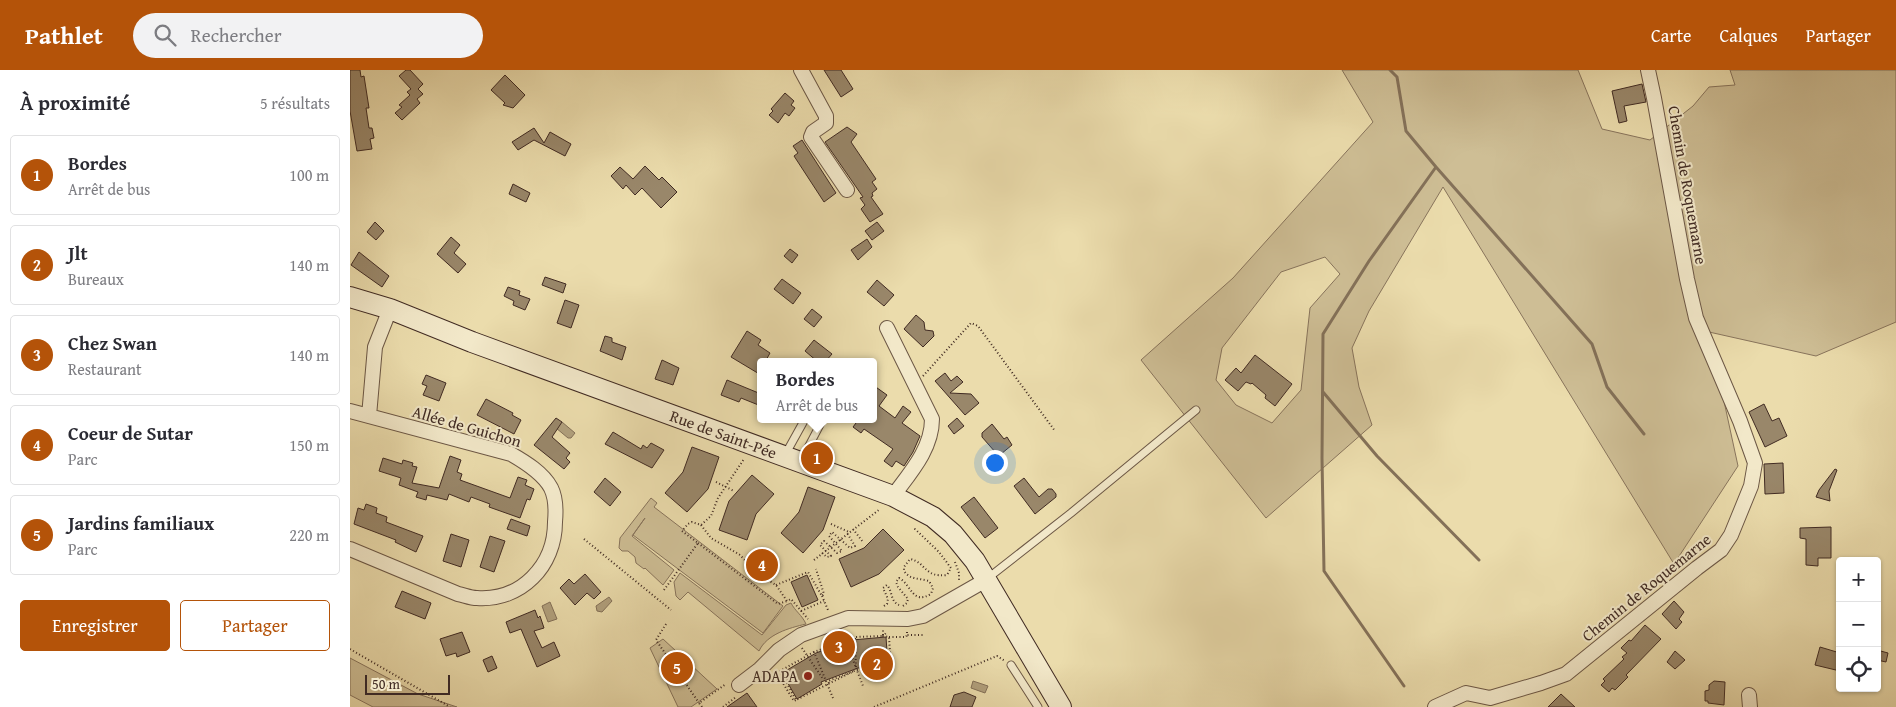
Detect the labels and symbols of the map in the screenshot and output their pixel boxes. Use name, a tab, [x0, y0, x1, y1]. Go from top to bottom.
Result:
street label: Chemin de Roquemarne	[1662, 104, 1714, 266]
street label: Allée de Guichon	[410, 399, 524, 453]
street label: Rue de Saint-Pée	[667, 403, 780, 465]
pin: 1	[801, 439, 833, 477]
your location	[982, 450, 1008, 476]
street label: Chemin de Roquemarne	[1576, 527, 1716, 647]
pin: 4	[746, 546, 778, 584]
pin: 3	[823, 628, 855, 666]
pin: 2	[861, 645, 893, 683]
pin: 5	[661, 649, 693, 687]
place label: ADAPA	[752, 664, 798, 688]
marker: ADAPA	[802, 670, 814, 682]
scale bar	[365, 672, 450, 695]

